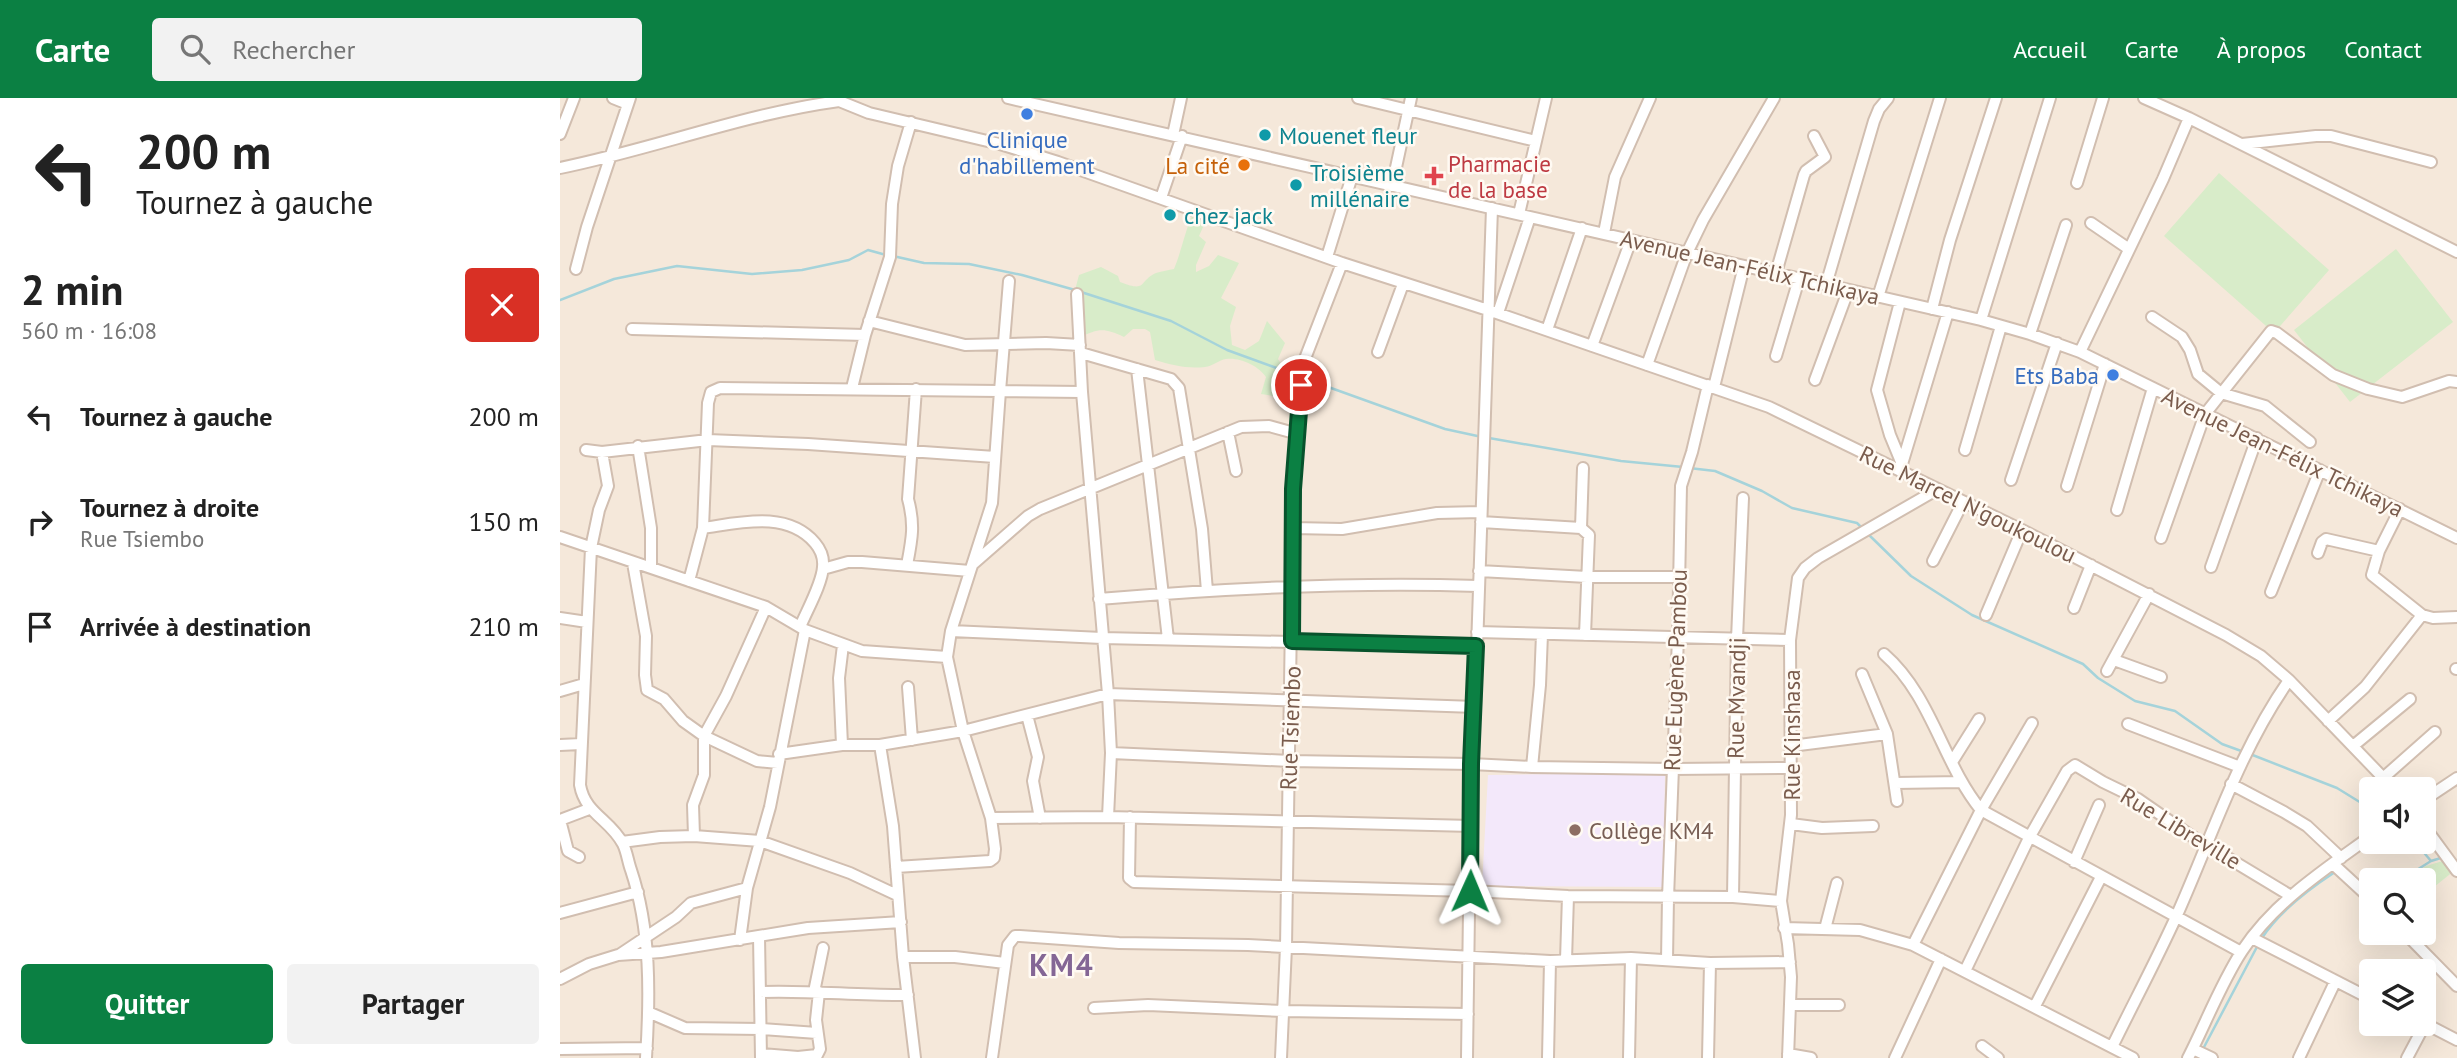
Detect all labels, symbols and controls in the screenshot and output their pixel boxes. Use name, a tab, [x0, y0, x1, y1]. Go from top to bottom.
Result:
search box	[152, 18, 642, 81]
text: Carte	[35, 28, 110, 71]
icon: search	[176, 30, 214, 68]
text: Rechercher	[232, 33, 355, 66]
text: Accueil	[2013, 34, 2087, 65]
text: Carte	[2125, 34, 2179, 65]
text: À propos	[2217, 34, 2306, 65]
text: Contact	[2344, 34, 2422, 65]
marker: Clinique d'habillement	[1019, 106, 1035, 122]
text: 200 m	[136, 119, 271, 183]
place label: Mouenet fleur	[1279, 121, 1417, 150]
place label: Clinique d'habillement	[959, 125, 1095, 180]
icon: left	[21, 126, 112, 217]
marker: Mouenet fleur	[1257, 127, 1273, 143]
place label: Pharmacie de la base	[1448, 149, 1551, 204]
place label: La cité	[1165, 151, 1230, 180]
marker: La cité	[1236, 157, 1252, 173]
place label: Troisième millénaire	[1310, 158, 1410, 213]
marker: Pharmacie de la base	[1426, 168, 1442, 184]
marker: Troisième millénaire	[1288, 177, 1304, 193]
text: Tournez à gauche	[136, 181, 373, 223]
place label: chez jack	[1184, 201, 1273, 230]
marker: chez jack	[1162, 207, 1178, 223]
street label: Avenue Jean-Félix Tchikaya	[1618, 223, 1882, 311]
text: 2 min	[21, 262, 123, 317]
button: close	[465, 268, 539, 342]
text: 560 m · 16:08	[21, 316, 157, 345]
pin	[1271, 355, 1331, 415]
place label: Ets Baba	[2014, 361, 2099, 390]
icon: arrive	[1282, 366, 1320, 404]
marker: Ets Baba	[2105, 367, 2121, 383]
street label: Avenue Jean-Félix Tchikaya	[2157, 381, 2409, 523]
icon: left	[21, 398, 59, 436]
text: Tournez à gauche	[80, 400, 272, 433]
text: 200 m	[468, 400, 539, 433]
street label: Rue Marcel N'goukoulou	[1855, 439, 2081, 569]
text: Tournez à droite	[80, 491, 259, 524]
icon: right	[21, 503, 59, 541]
text: 150 m	[468, 505, 539, 538]
text: Rue Tsiembo	[80, 524, 204, 553]
street label: Rue Eugène Pambou	[1657, 568, 1693, 772]
icon: arrive	[21, 608, 59, 646]
text: Arrivée à destination	[80, 610, 311, 643]
text: 210 m	[468, 610, 539, 643]
street label: Rue Mvandji	[1720, 637, 1752, 759]
street label: Rue Tsiembo	[1273, 665, 1307, 791]
street label: Rue Kinshasa	[1777, 669, 1806, 801]
map controls	[2359, 777, 2436, 1036]
button: sound	[2359, 777, 2436, 854]
street label: Rue Libreville	[2115, 781, 2247, 875]
place label: Collège KM4	[1589, 816, 1714, 845]
marker: Collège KM4	[1567, 822, 1583, 838]
position arrow	[1433, 854, 1507, 928]
button: search	[2359, 868, 2436, 945]
district label: KM4	[1029, 945, 1095, 984]
button: layers	[2359, 959, 2436, 1036]
button: Quitter	[21, 964, 273, 1044]
button: Partager	[287, 964, 539, 1044]

